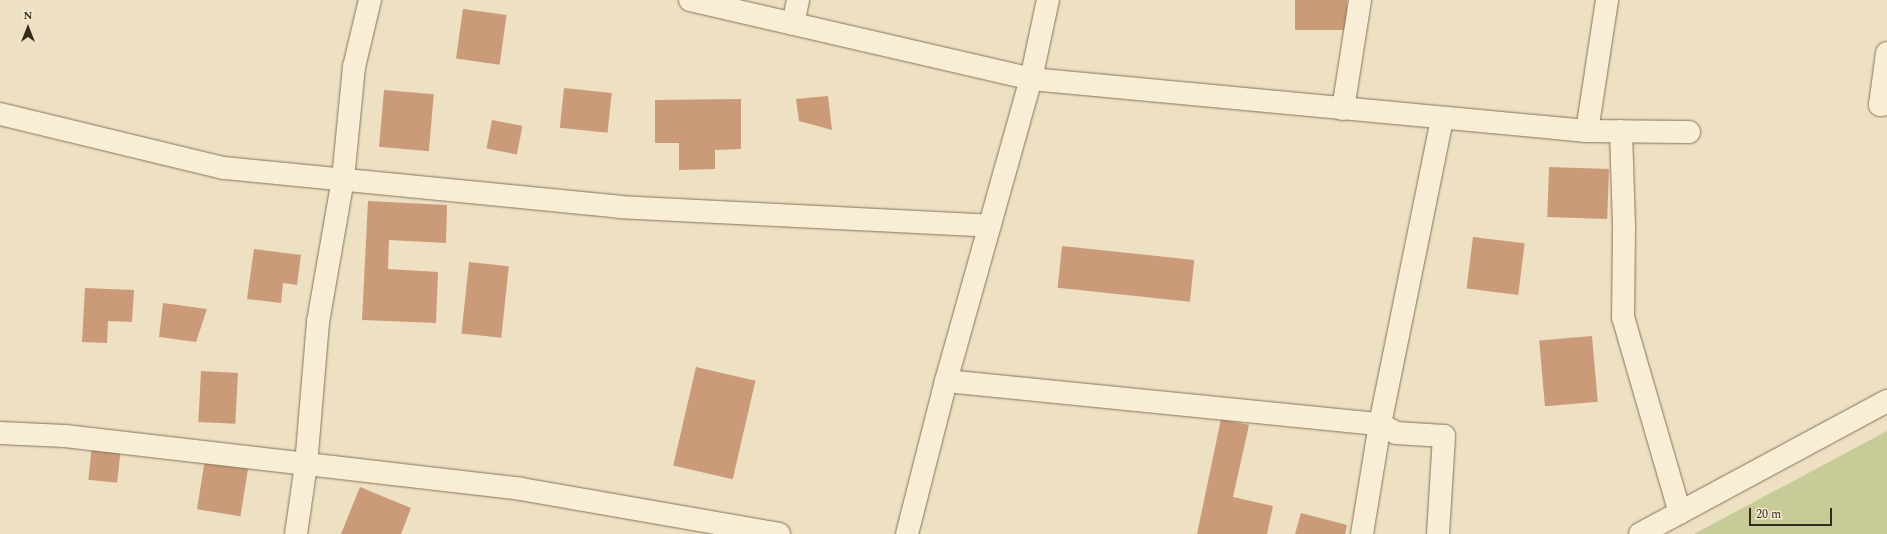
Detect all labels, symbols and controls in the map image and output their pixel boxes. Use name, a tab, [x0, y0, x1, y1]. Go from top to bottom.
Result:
text: N	[24, 7, 32, 24]
north arrow	[8, 8, 48, 48]
scale bar	[1751, 500, 1834, 526]
text: 20 m	[1756, 505, 1781, 524]

